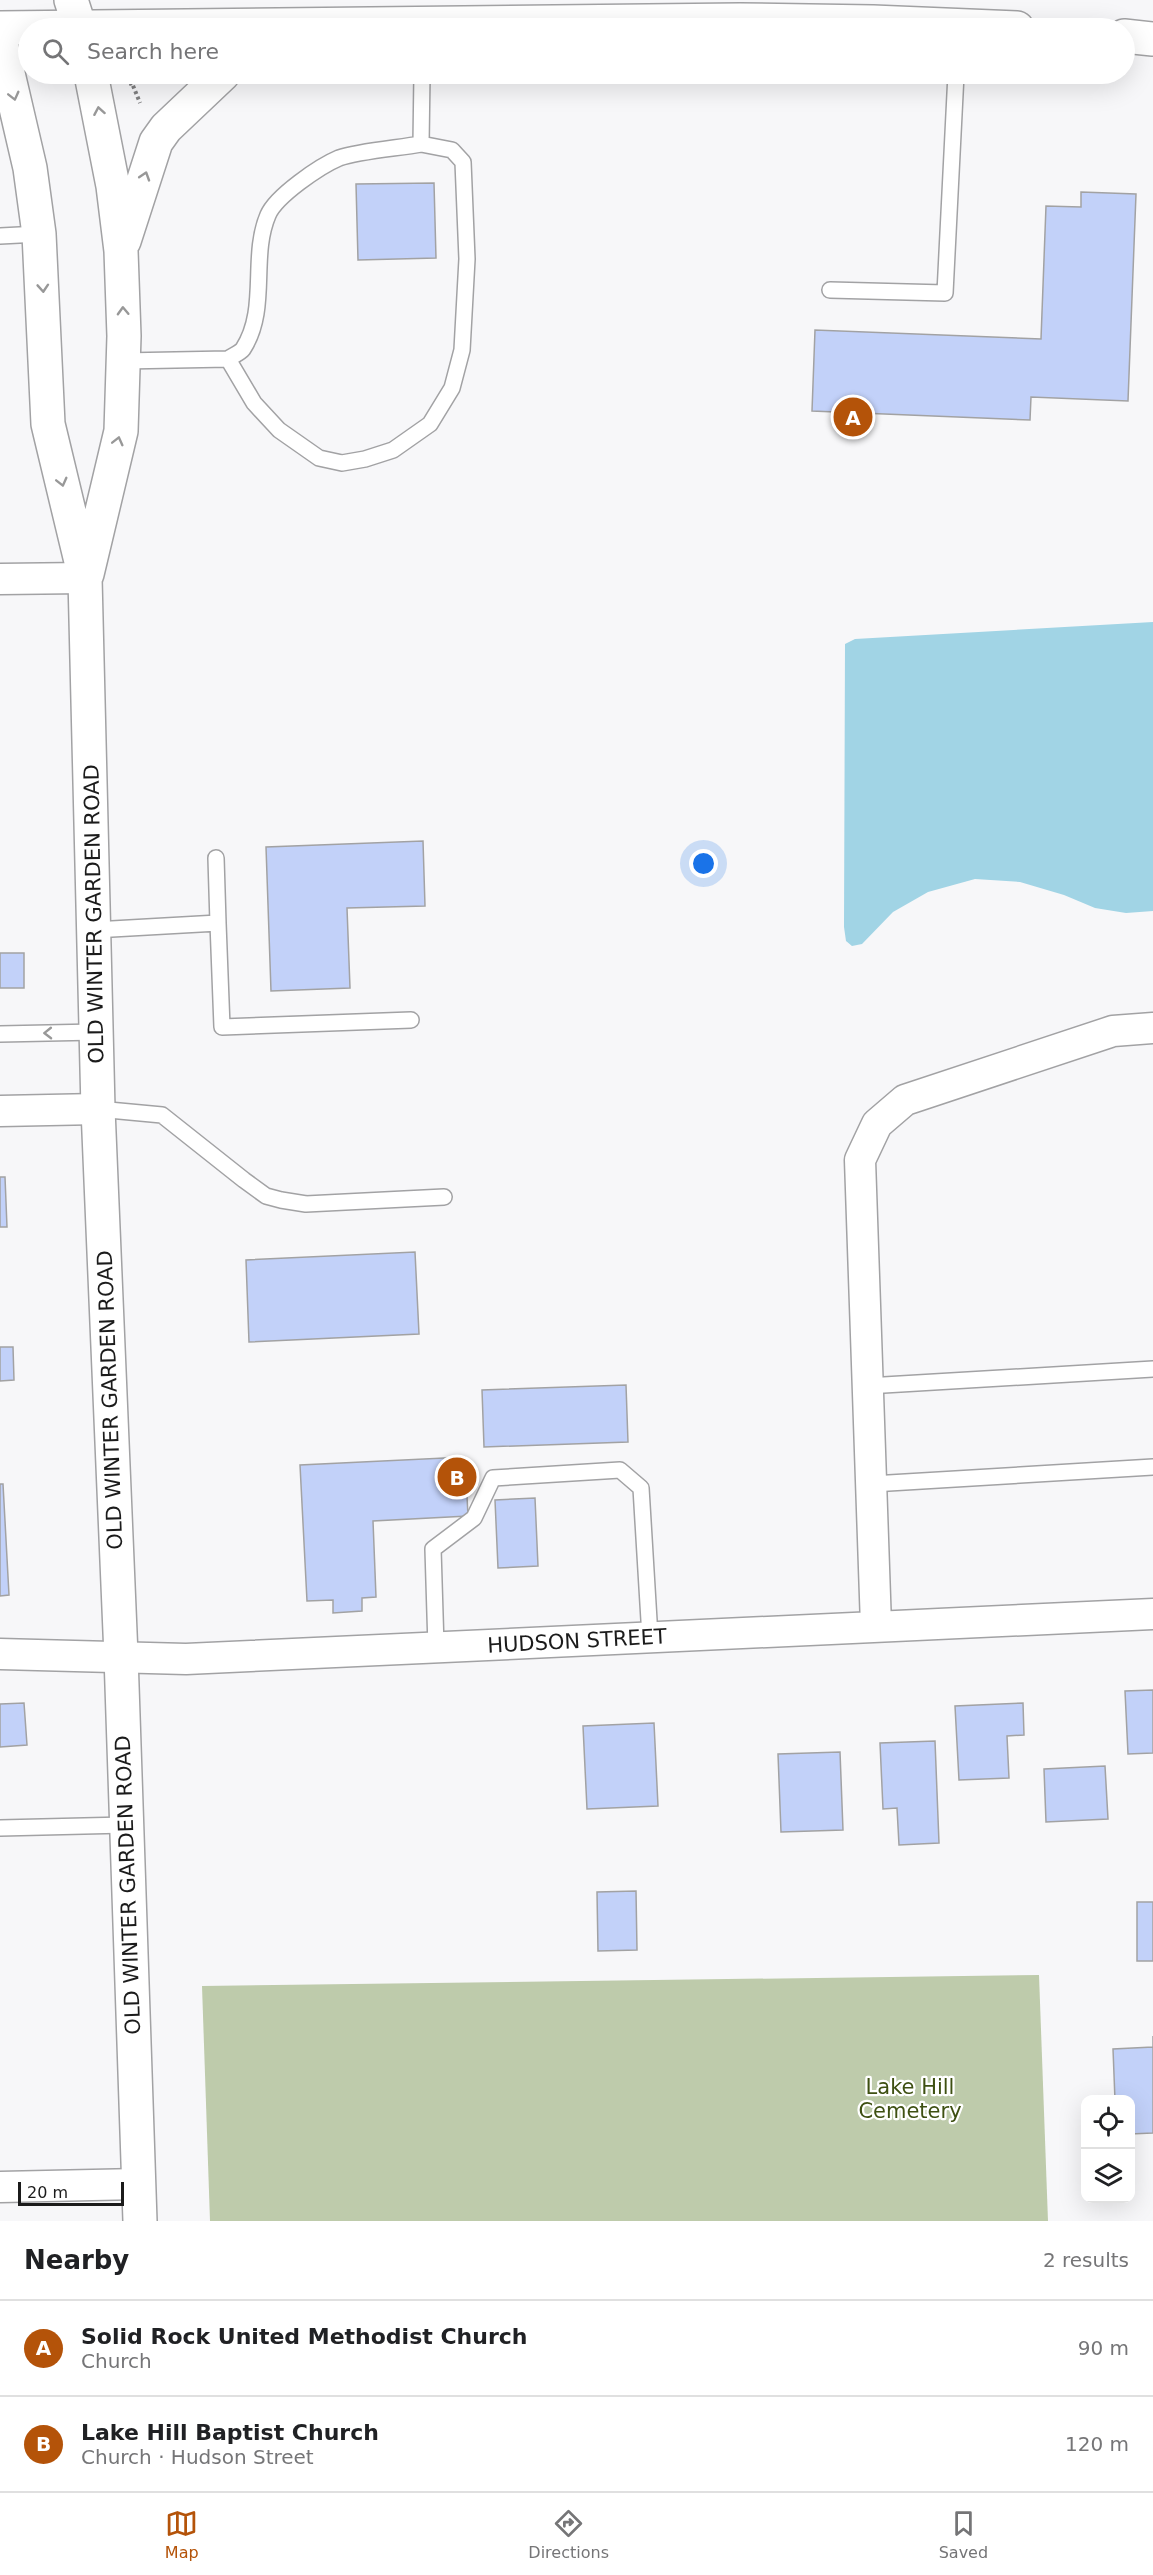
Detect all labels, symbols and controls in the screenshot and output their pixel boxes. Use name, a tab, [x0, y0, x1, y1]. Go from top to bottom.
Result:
search box	[18, 18, 1135, 84]
icon: search	[39, 35, 72, 68]
text: Search here	[87, 39, 219, 64]
one-way arrow	[7, 91, 20, 101]
one-way arrow	[93, 106, 106, 116]
one-way arrow	[138, 171, 150, 182]
one-way arrow	[36, 284, 49, 293]
one-way arrow	[117, 307, 129, 316]
pin: A	[834, 394, 872, 440]
one-way arrow	[111, 436, 124, 446]
one-way arrow	[54, 476, 67, 486]
street label: OLD WINTER GARDEN ROAD	[79, 764, 109, 1064]
your location	[689, 849, 718, 878]
one-way arrow	[44, 1027, 53, 1039]
street label: OLD WINTER GARDEN ROAD	[93, 1250, 127, 1550]
pin: B	[438, 1454, 476, 1500]
street label: HUDSON STREET	[487, 1624, 668, 1658]
street label: OLD WINTER GARDEN ROAD	[111, 1735, 145, 2035]
park label: Lake Hill Cemetery	[858, 2075, 962, 2123]
map controls	[1081, 2095, 1135, 2203]
button: locate	[1081, 2095, 1135, 2149]
button: layers	[1081, 2149, 1135, 2203]
scale bar	[18, 2179, 124, 2206]
text: 20 m	[27, 2183, 68, 2202]
text: Nearby	[24, 2245, 129, 2275]
text: 2 results	[1043, 2248, 1129, 2272]
text: Solid Rock United Methodist Church	[81, 2324, 527, 2349]
text: A	[36, 2336, 51, 2360]
text: 90 m	[1078, 2336, 1129, 2360]
text: Church	[81, 2349, 152, 2373]
text: Lake Hill Baptist Church	[81, 2420, 379, 2445]
text: B	[36, 2432, 51, 2456]
text: 120 m	[1065, 2432, 1129, 2456]
text: Church · Hudson Street	[81, 2445, 314, 2469]
tab: Map	[165, 2507, 199, 2562]
tab: Directions	[528, 2507, 609, 2562]
tab: Saved	[939, 2507, 988, 2562]

